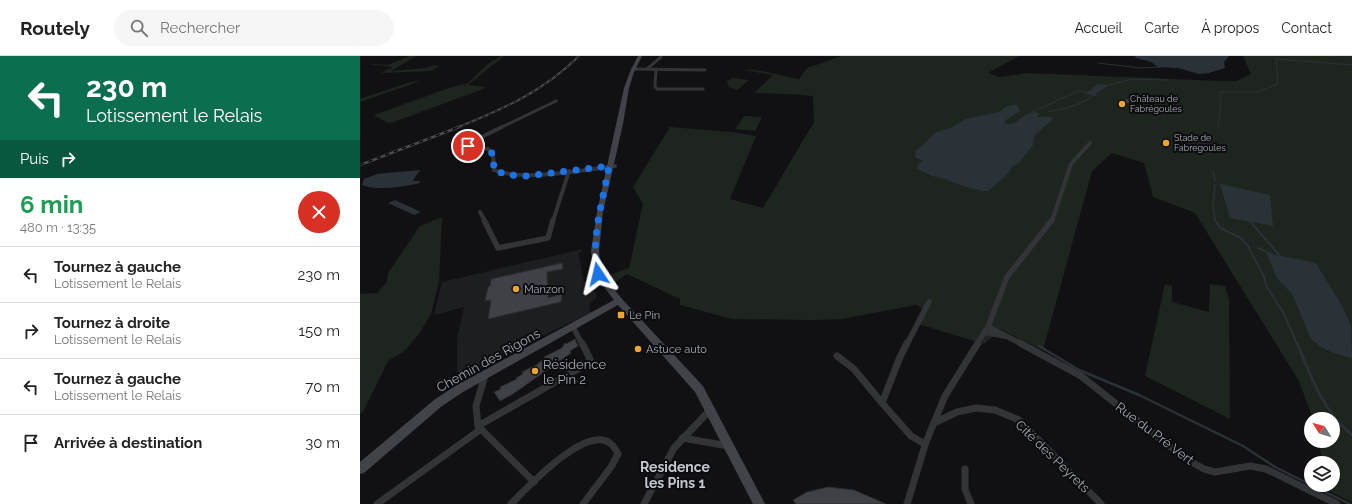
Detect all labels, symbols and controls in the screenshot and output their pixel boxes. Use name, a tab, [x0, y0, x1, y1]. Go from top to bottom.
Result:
search box	[114, 10, 394, 46]
text: Routely	[20, 17, 90, 39]
icon: search	[128, 17, 150, 39]
text: Rechercher	[160, 19, 240, 37]
text: Accueil	[1074, 20, 1122, 36]
text: Carte	[1144, 20, 1179, 36]
text: À propos	[1201, 20, 1259, 36]
text: Contact	[1281, 20, 1332, 36]
text: 230 m	[86, 71, 167, 104]
icon: left	[20, 72, 72, 124]
place label: Château de Fabrégoules	[1130, 94, 1182, 114]
marker: Château de Fabrégoules	[1117, 99, 1127, 109]
text: Lotissement le Relais	[86, 105, 262, 126]
pin	[451, 129, 485, 163]
place label: Stade de Fabregoules	[1174, 133, 1226, 153]
icon: arrive	[457, 135, 479, 157]
marker: Stade de Fabregoules	[1161, 138, 1171, 148]
icon: right	[57, 148, 79, 170]
text: Puis	[20, 150, 49, 168]
text: 6 min	[20, 190, 83, 219]
button: close	[298, 191, 340, 233]
text: 480 m · 13:35	[20, 220, 96, 235]
position arrow	[577, 253, 619, 295]
text: Tournez à gauche	[54, 258, 181, 276]
icon: left	[20, 264, 42, 286]
text: 230 m	[297, 266, 340, 284]
text: Lotissement le Relais	[54, 276, 181, 291]
place label: Manzon	[524, 283, 564, 296]
marker: Manzon	[511, 284, 521, 294]
place label: Le Pin	[629, 309, 660, 322]
marker: Le Pin	[616, 310, 626, 320]
text: Tournez à droite	[54, 314, 170, 332]
icon: right	[20, 320, 42, 342]
text: 150 m	[299, 322, 340, 340]
street label: Chemin des Rigons	[434, 326, 543, 395]
text: Lotissement le Relais	[54, 332, 181, 347]
place label: Astuce auto	[646, 343, 707, 356]
marker: Astuce auto	[633, 344, 643, 354]
place label: Résidence le Pin 2	[543, 357, 606, 387]
marker: Résidence le Pin 2	[530, 366, 540, 376]
text: Tournez à gauche	[54, 370, 181, 388]
icon: left	[20, 376, 42, 398]
text: 70 m	[305, 378, 340, 396]
text: Lotissement le Relais	[54, 388, 181, 403]
street label: Rue du Pré Vert	[1113, 399, 1197, 468]
north arrow	[1304, 412, 1340, 448]
map controls	[1304, 412, 1340, 492]
street label: Cité des Peyrets	[1012, 417, 1093, 496]
icon: arrive	[20, 432, 42, 454]
text: Arrivée à destination	[54, 434, 202, 452]
text: 30 m	[305, 434, 340, 452]
button: layers	[1304, 456, 1340, 492]
district label: Residence les Pins 1	[640, 459, 711, 491]

